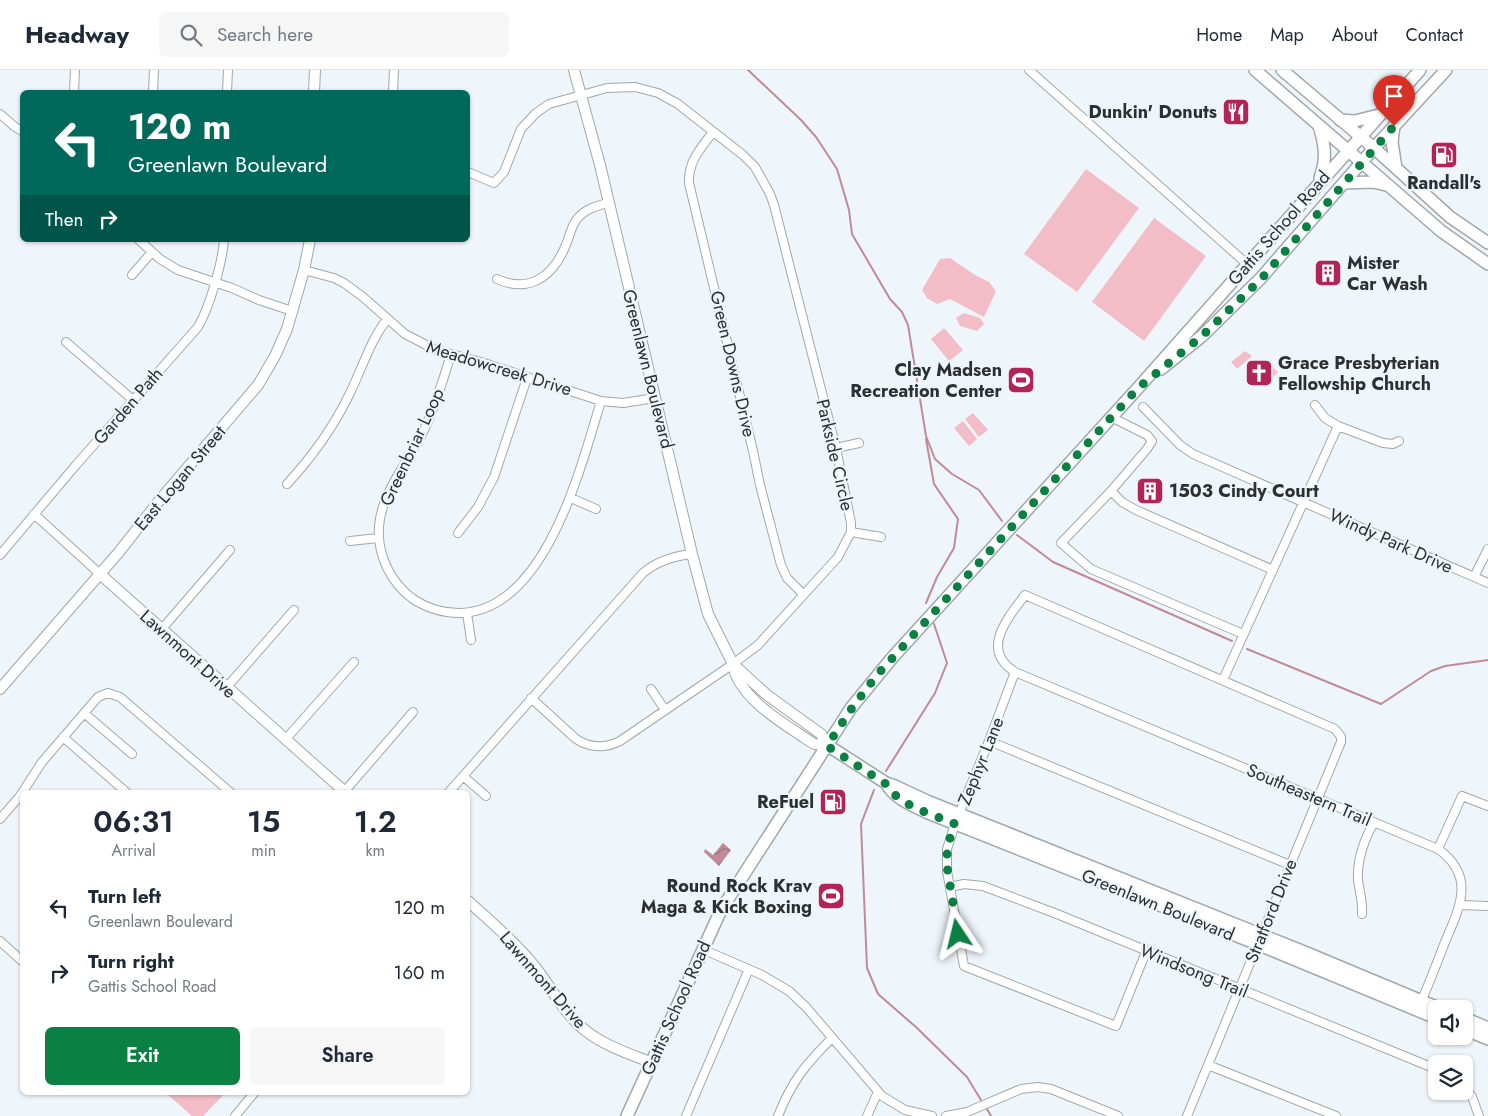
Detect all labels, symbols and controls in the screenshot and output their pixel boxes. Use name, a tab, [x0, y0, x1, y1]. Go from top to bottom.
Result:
search box	[159, 12, 509, 57]
text: Headway	[25, 17, 129, 52]
icon: search	[177, 21, 205, 49]
text: Search here	[217, 21, 313, 48]
text: Home	[1196, 22, 1242, 48]
text: Map	[1270, 22, 1304, 48]
text: About	[1332, 22, 1377, 48]
text: Contact	[1405, 22, 1463, 48]
pin	[1373, 75, 1415, 126]
icon: arrive	[1380, 82, 1408, 110]
restaurant icon: Dunkin' Donuts	[1221, 97, 1251, 127]
place label: Dunkin' Donuts	[1089, 99, 1217, 125]
text: 120 m	[128, 102, 231, 152]
icon: left	[45, 110, 110, 175]
fuel station icon: Randall's	[1429, 140, 1459, 170]
text: Greenlawn Boulevard	[128, 148, 327, 180]
street label: Gattis School Road	[1222, 165, 1336, 291]
place label: Randall's	[1407, 170, 1481, 196]
icon: right	[94, 205, 122, 233]
text: Then	[45, 206, 84, 233]
place label: Mister Car Wash	[1347, 250, 1428, 297]
building icon: Mister Car Wash	[1313, 258, 1343, 288]
street label: Greenlawn Boulevard	[616, 287, 680, 451]
street label: Green Downs Drive	[704, 288, 762, 440]
street label: Meadowcreek Drive	[423, 334, 575, 402]
place label: Grace Presbyterian Fellowship Church	[1278, 350, 1440, 397]
place label: Clay Madsen Recreation Center	[850, 357, 1003, 404]
church icon: Grace Presbyterian Fellowship Church	[1244, 358, 1274, 388]
street label: Garden Path	[87, 362, 169, 450]
sports icon: Clay Madsen Recreation Center	[1006, 365, 1036, 395]
street label: Greenbriar Loop	[373, 384, 451, 510]
street label: Parkside Circle	[810, 397, 860, 513]
street label: East Logan Street	[128, 419, 232, 536]
building icon: 1503 Cindy Court	[1135, 476, 1165, 506]
place label: 1503 Cindy Court	[1169, 478, 1319, 504]
street label: Windy Park Drive	[1325, 502, 1457, 580]
street label: Lawnmont Drive	[134, 604, 242, 704]
street label: Zephyr Lane	[952, 713, 1010, 809]
street label: Southeastern Trail	[1243, 757, 1375, 833]
fuel station icon: ReFuel	[818, 787, 848, 817]
place label: ReFuel	[757, 789, 814, 815]
text: 06:31	[93, 800, 174, 843]
text: 15	[247, 800, 280, 843]
text: 1.2	[354, 800, 397, 843]
text: Arrival	[111, 839, 156, 862]
text: min	[251, 839, 276, 862]
text: km	[365, 839, 385, 862]
street label: Stratford Drive	[1238, 855, 1304, 967]
street label: Greenlawn Boulevard	[1078, 862, 1238, 948]
place label: Round Rock Krav Maga & Kick Boxing	[641, 873, 813, 920]
sports icon: Round Rock Krav Maga & Kick Boxing	[816, 881, 846, 911]
text: Turn left	[88, 883, 161, 910]
icon: left	[45, 894, 73, 922]
text: 120 m	[394, 894, 445, 921]
position arrow	[931, 907, 983, 959]
text: Greenlawn Boulevard	[88, 910, 233, 933]
street label: Lawnmont Drive	[493, 926, 593, 1034]
street label: Gattis School Road	[635, 937, 717, 1079]
street label: Windsong Trail	[1136, 937, 1252, 1005]
text: Turn right	[88, 948, 174, 975]
icon: right	[45, 959, 73, 987]
text: 160 m	[394, 959, 445, 986]
text: Gattis School Road	[88, 975, 216, 998]
map controls	[1428, 1000, 1473, 1100]
button: sound	[1428, 1000, 1473, 1045]
button: Exit	[45, 1027, 240, 1085]
button: Share	[250, 1027, 445, 1085]
button: layers	[1428, 1055, 1473, 1100]

